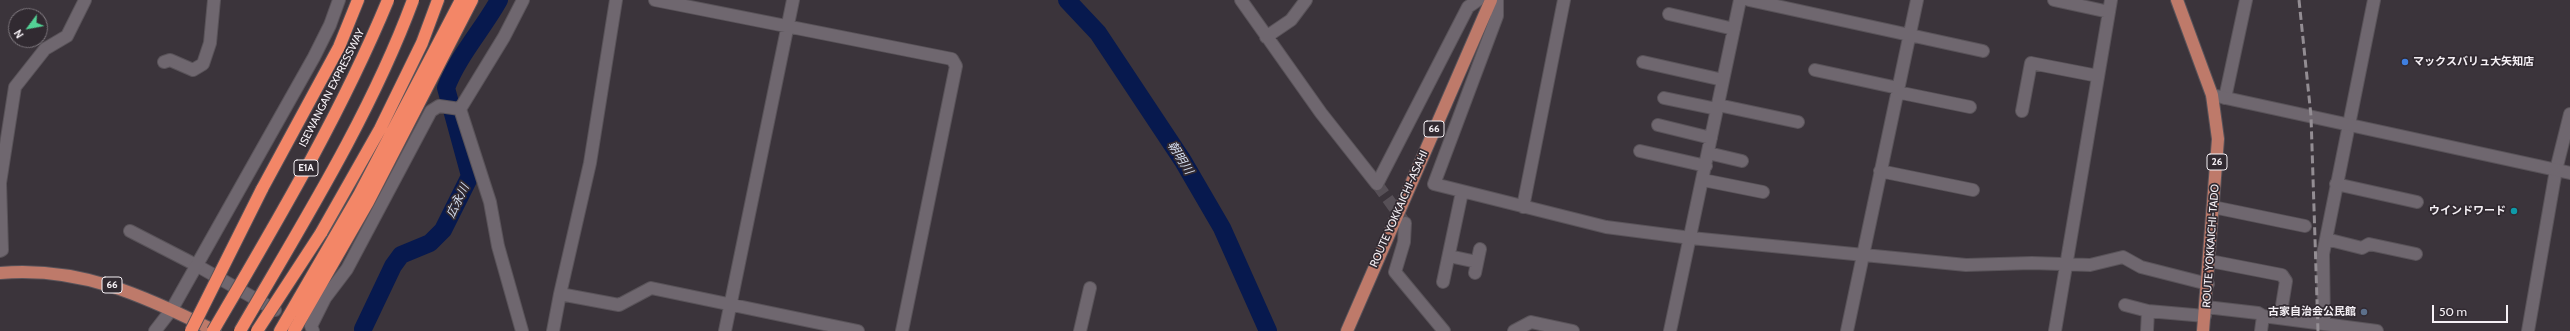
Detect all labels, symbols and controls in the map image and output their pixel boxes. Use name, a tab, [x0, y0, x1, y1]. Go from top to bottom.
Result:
north arrow	[8, 8, 48, 48]
text: N	[11, 27, 27, 41]
street label: ISEWANGAN EXPRESSWAY	[296, 27, 368, 149]
place label: マックスバリュ大矢知店	[2413, 55, 2534, 69]
marker: マックスバリュ大矢知店	[2400, 57, 2410, 67]
road number: 66	[1424, 121, 1444, 137]
water label: 朝明川	[1164, 139, 1196, 177]
street label: ROUTE YOKKAICHI-ASAHI	[1367, 149, 1431, 269]
road number: 26	[2207, 154, 2227, 170]
road number: E1A	[294, 160, 318, 176]
water label: 広永川	[444, 182, 472, 220]
street label: ROUTE YOKKAICHI-TADO	[2200, 184, 2222, 308]
place label: ウインドワード	[2429, 204, 2506, 218]
marker: ウインドワード	[2509, 206, 2519, 216]
road number: 66	[102, 277, 122, 293]
scale bar	[2434, 297, 2510, 323]
text: 50 m	[2439, 304, 2467, 319]
place label: 古家自治会公民館	[2268, 305, 2356, 319]
marker: 古家自治会公民館	[2359, 307, 2369, 317]

